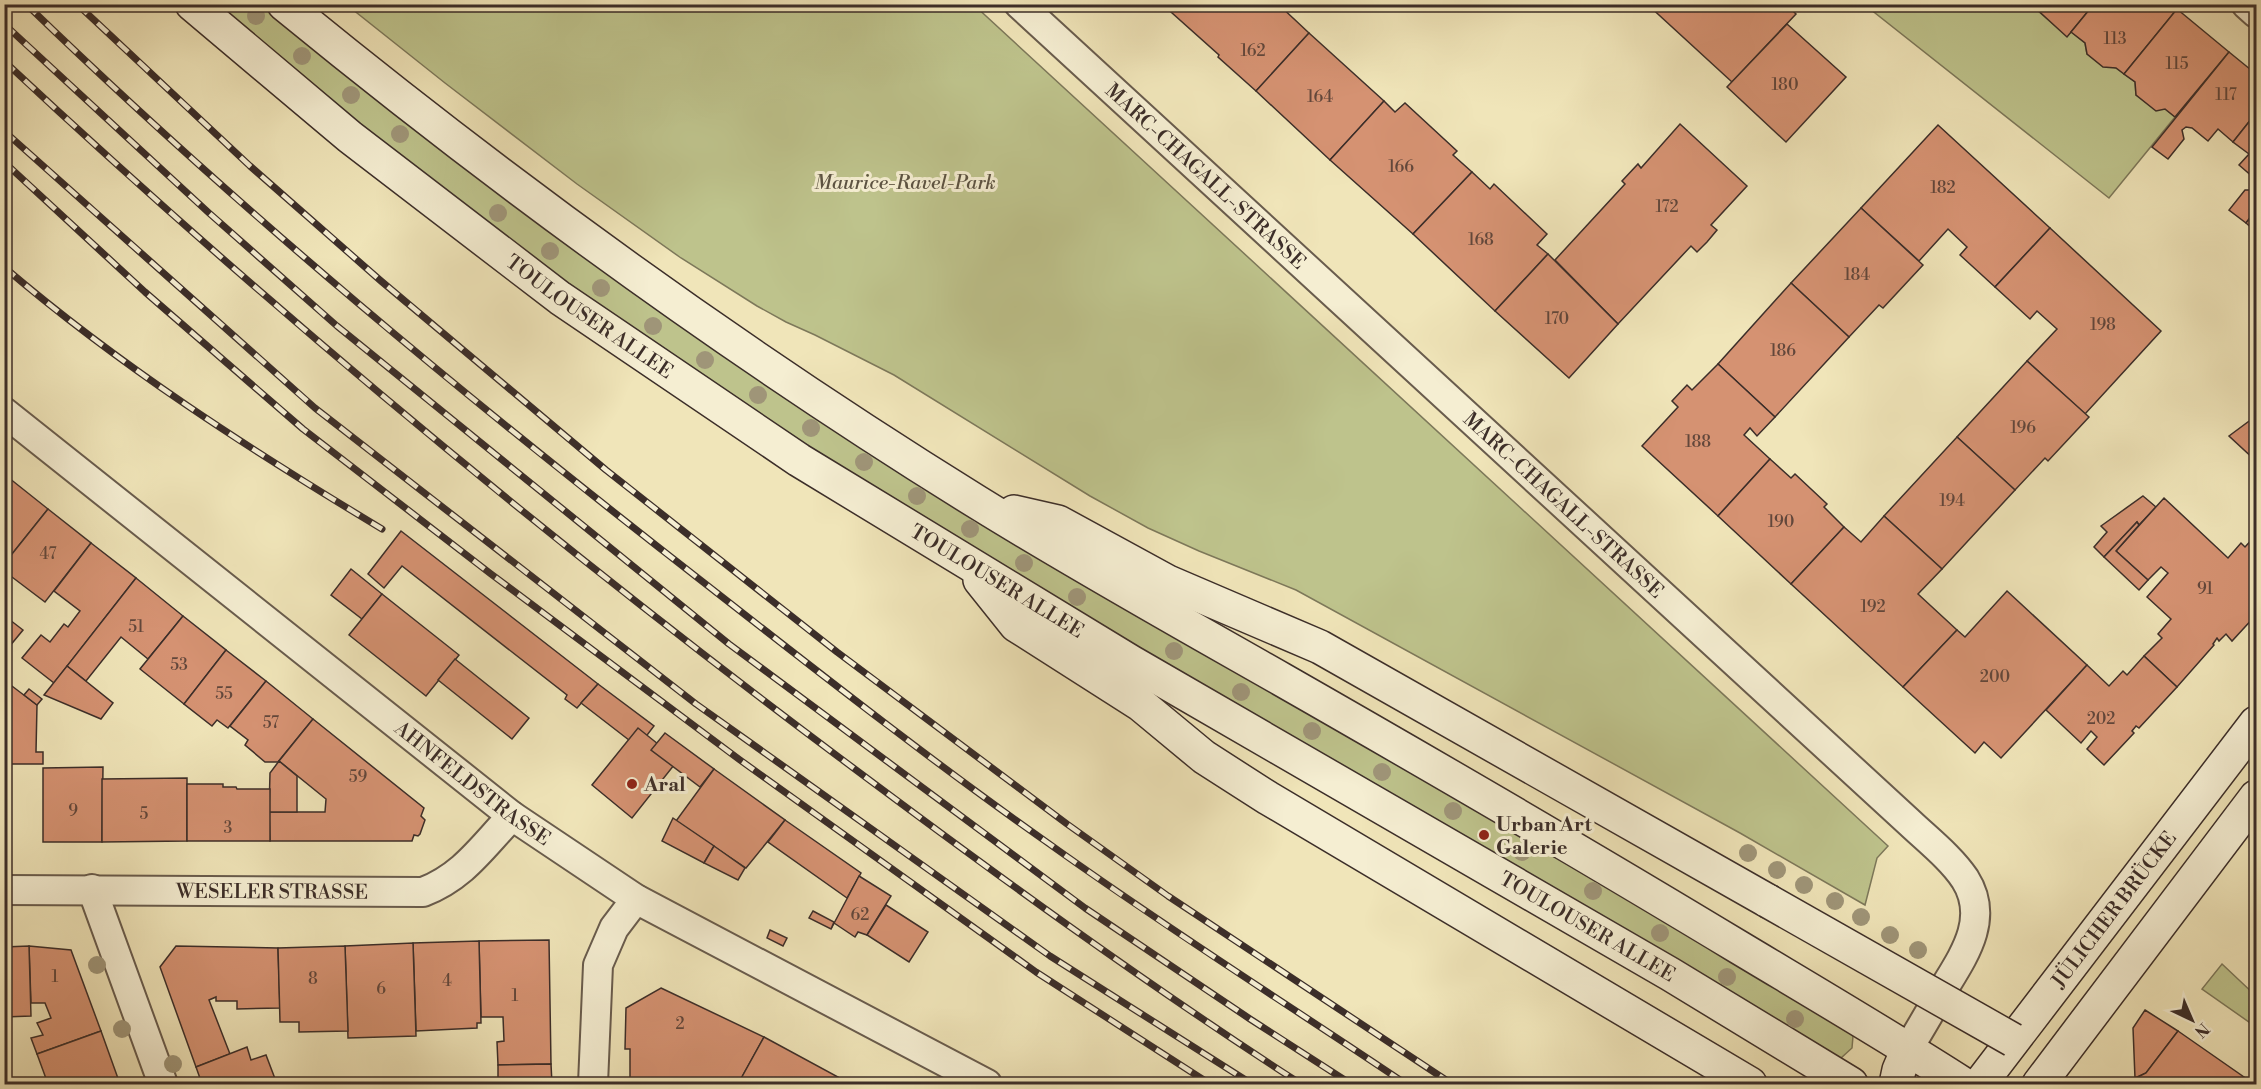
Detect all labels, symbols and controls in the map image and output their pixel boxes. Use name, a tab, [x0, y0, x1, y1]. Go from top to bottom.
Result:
house number: 113	[2103, 29, 2127, 49]
house number: 162	[1240, 41, 1266, 61]
house number: 115	[2165, 54, 2189, 74]
house number: 180	[1772, 75, 1799, 95]
street label: MARC-CHAGALL-STRASSE	[1100, 79, 1310, 275]
house number: 117	[2215, 85, 2237, 105]
house number: 164	[1307, 87, 1333, 107]
house number: 166	[1388, 157, 1414, 177]
park label: Maurice-Ravel-Park	[814, 171, 996, 196]
house number: 182	[1930, 178, 1956, 198]
house number: 172	[1655, 197, 1679, 217]
house number: 168	[1468, 230, 1494, 250]
street label: TOULOUSER ALLEE	[500, 250, 677, 385]
house number: 184	[1844, 265, 1871, 285]
house number: 170	[1545, 309, 1569, 329]
house number: 198	[2090, 315, 2116, 335]
house number: 186	[1770, 341, 1796, 361]
street label: MARC-CHAGALL-STRASSE	[1457, 408, 1668, 604]
house number: 196	[2010, 418, 2036, 438]
house number: 188	[1685, 432, 1711, 452]
house number: 194	[1939, 491, 1965, 511]
house number: 190	[1768, 512, 1794, 532]
street label: TOULOUSER ALLEE	[905, 520, 1088, 644]
house number: 47	[40, 544, 56, 564]
house number: 91	[2197, 579, 2213, 599]
house number: 192	[1860, 597, 1886, 617]
house number: 51	[128, 617, 144, 637]
house number: 53	[170, 655, 188, 675]
house number: 200	[1980, 667, 2010, 687]
house number: 55	[215, 684, 233, 704]
house number: 202	[2087, 709, 2115, 729]
house number: 57	[263, 713, 279, 733]
street label: AHNFELDSTRASSE	[388, 716, 555, 852]
house number: 59	[349, 767, 368, 787]
place label: Aral	[643, 773, 686, 798]
marker: Aral	[625, 777, 639, 791]
house number: 9	[68, 801, 78, 821]
house number: 5	[140, 804, 149, 824]
place label: Urban Art Galerie	[1496, 813, 1593, 861]
house number: 3	[224, 818, 233, 838]
street label: JÜLICHER BRÜCKE	[2046, 827, 2183, 994]
marker: Urban Art Galerie	[1477, 828, 1491, 842]
street label: TOULOUSER ALLEE	[1494, 867, 1679, 988]
street label: WESELER STRASSE	[175, 880, 368, 906]
house number: 62	[851, 905, 869, 925]
house number: 1	[52, 967, 59, 987]
house number: 8	[308, 969, 318, 989]
house number: 4	[442, 971, 452, 991]
house number: 6	[376, 979, 386, 999]
house number: 1	[512, 986, 519, 1006]
north arrow	[2162, 990, 2222, 1050]
house number: 2	[675, 1014, 685, 1034]
text: N	[2190, 1018, 2213, 1042]

